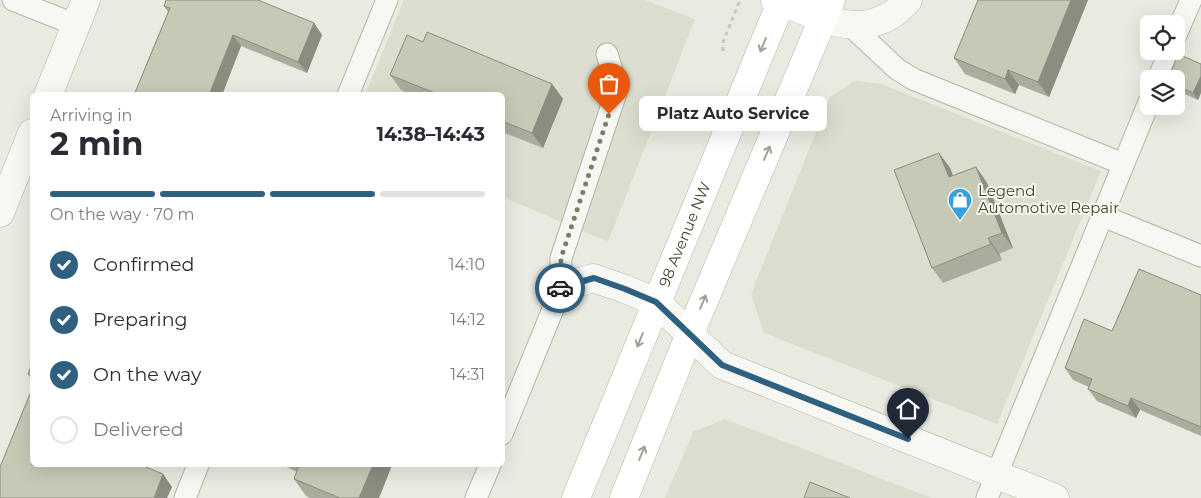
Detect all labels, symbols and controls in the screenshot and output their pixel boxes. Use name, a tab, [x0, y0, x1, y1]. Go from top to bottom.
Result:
map controls	[1140, 15, 1185, 115]
button: locate	[1140, 15, 1185, 60]
one-way arrow	[758, 37, 767, 52]
pin	[588, 63, 630, 114]
icon: bag	[595, 70, 623, 98]
button: layers	[1140, 70, 1185, 115]
callout: Platz Auto Service	[639, 96, 826, 132]
text: Platz Auto Service	[657, 104, 809, 123]
text: Arriving in	[50, 106, 132, 125]
text: 14:38–14:43	[377, 123, 485, 146]
text: 2 min	[50, 124, 143, 163]
one-way arrow	[762, 146, 772, 161]
street label: 98 Avenue NW	[654, 179, 715, 290]
place label: Legend Automotive Repair	[978, 181, 1119, 217]
shop icon: Legend Automotive Repair	[947, 187, 973, 221]
text: On the way · 70 m	[50, 205, 194, 224]
icon: check	[50, 251, 78, 279]
text: Confirmed	[93, 253, 194, 276]
text: 14:10	[449, 255, 485, 274]
courier	[535, 263, 585, 313]
icon: car	[546, 274, 574, 302]
one-way arrow	[699, 295, 709, 310]
icon: check	[50, 306, 78, 334]
text: Preparing	[93, 308, 188, 331]
text: 14:12	[450, 310, 485, 329]
one-way arrow	[635, 332, 644, 348]
icon: check	[50, 361, 78, 389]
text: On the way	[93, 363, 201, 386]
text: 14:31	[450, 365, 485, 384]
pin	[887, 388, 929, 439]
icon: home	[894, 395, 922, 423]
text: Delivered	[93, 418, 184, 441]
one-way arrow	[638, 446, 648, 461]

